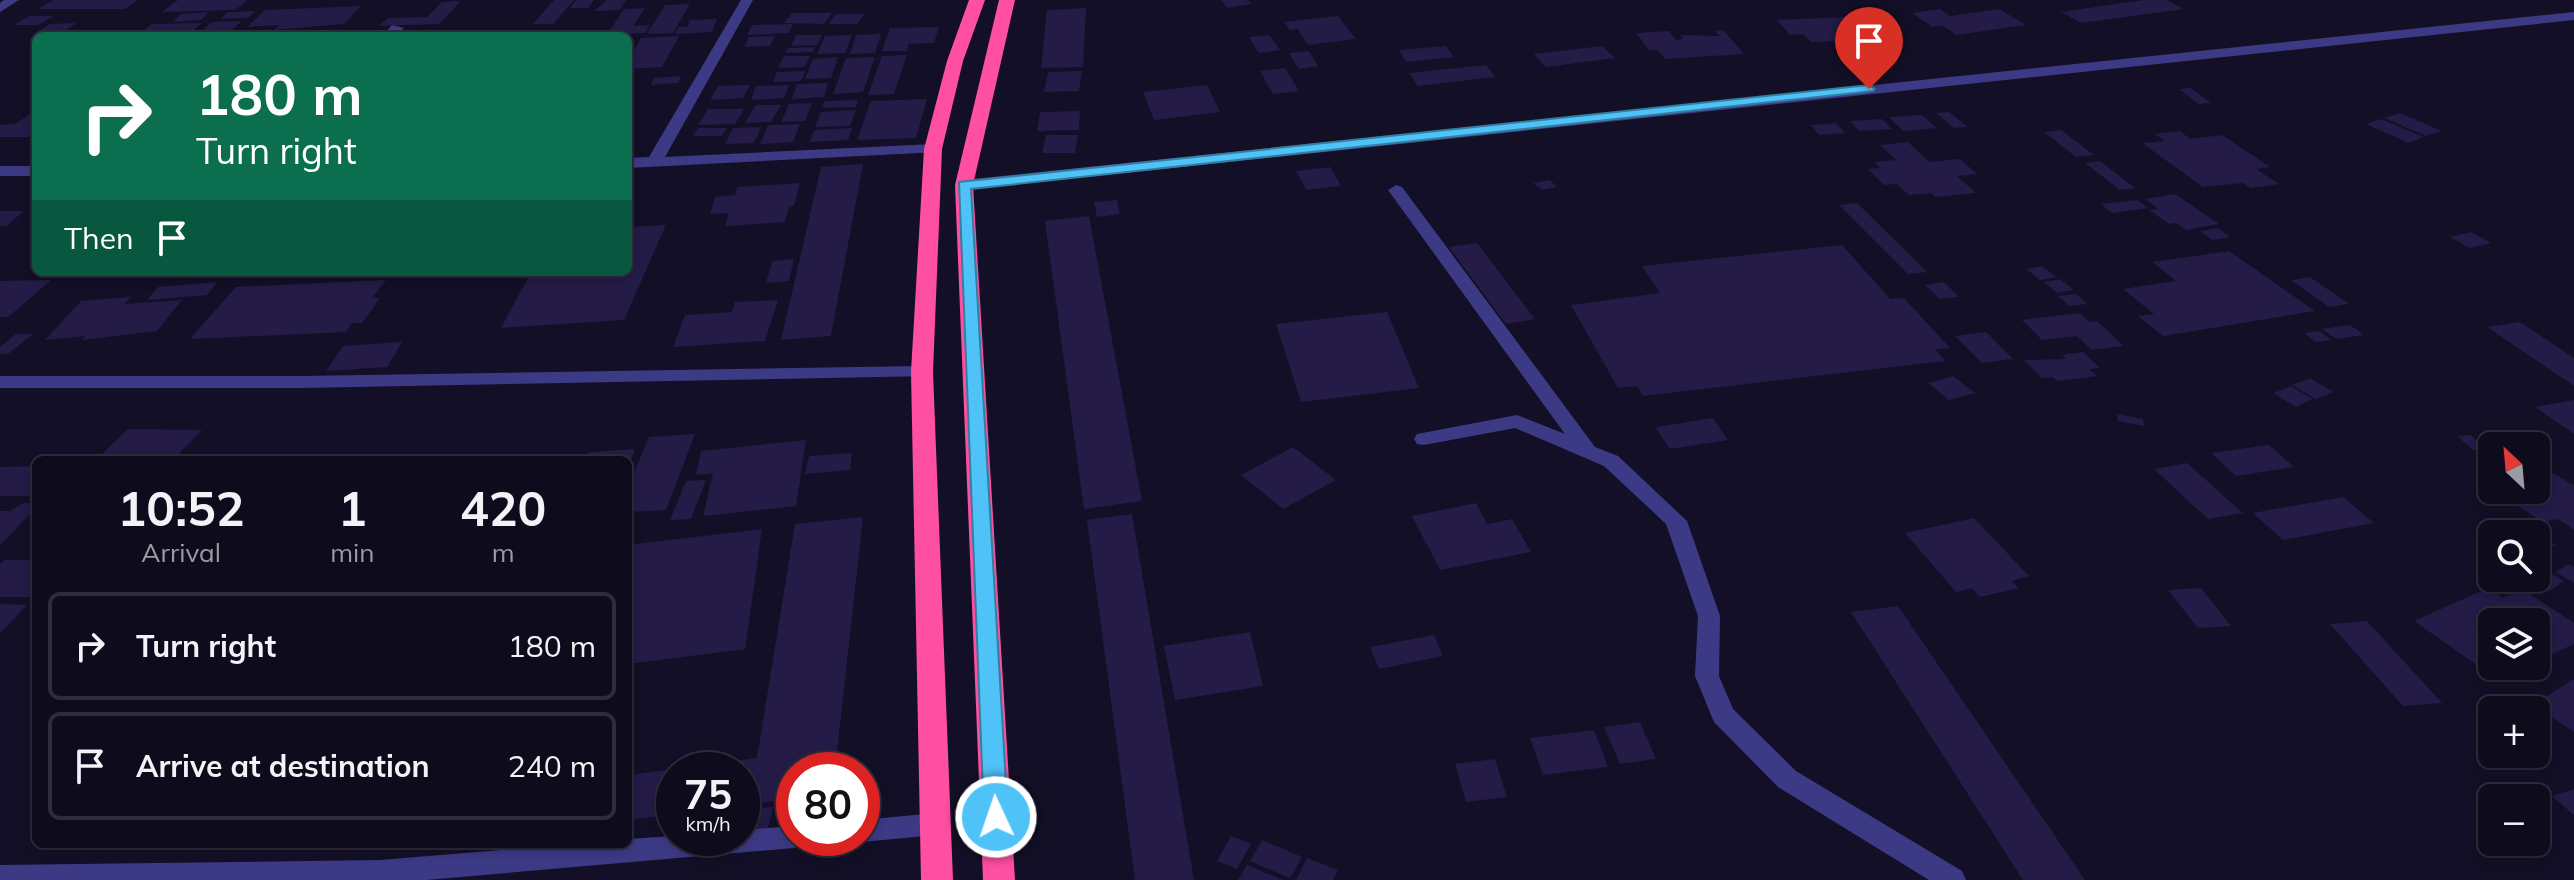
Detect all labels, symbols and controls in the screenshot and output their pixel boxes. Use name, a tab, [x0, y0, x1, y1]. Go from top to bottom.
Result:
pin	[1835, 7, 1903, 89]
icon: arrive	[1847, 19, 1891, 63]
text: 180 m	[196, 59, 363, 129]
icon: right	[64, 64, 168, 168]
text: Turn right	[196, 128, 357, 173]
icon: arrive	[150, 216, 194, 260]
text: Then	[64, 219, 134, 257]
north arrow	[2478, 432, 2550, 504]
map controls	[2478, 432, 2550, 856]
text: 10:52	[118, 478, 245, 538]
text: 1	[338, 478, 367, 538]
text: 420	[460, 478, 546, 538]
button: search	[2478, 520, 2550, 592]
text: Arrival	[141, 536, 221, 569]
text: min	[330, 536, 374, 569]
text: m	[492, 536, 515, 569]
button: layers	[2478, 608, 2550, 680]
icon: right	[68, 624, 112, 668]
text: Turn right	[136, 627, 276, 665]
text: 180 m	[508, 627, 596, 665]
button: +	[2478, 696, 2550, 768]
icon: arrive	[68, 744, 112, 788]
text: Arrive at destination	[136, 747, 430, 785]
text: 240 m	[508, 747, 596, 785]
speed limit sign: 80	[776, 752, 880, 856]
text: 75	[684, 769, 732, 819]
position arrow	[954, 775, 1038, 859]
button: −	[2478, 784, 2550, 856]
text: km/h	[685, 811, 731, 836]

